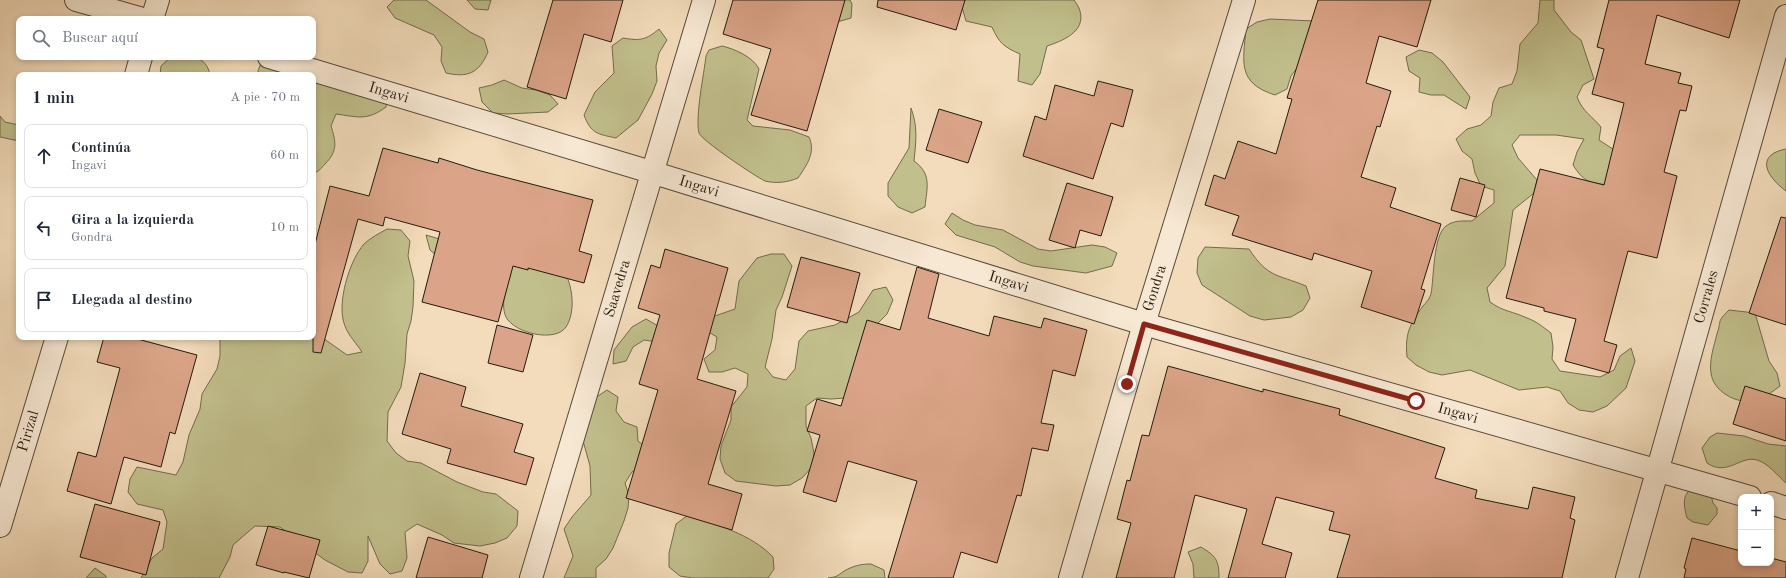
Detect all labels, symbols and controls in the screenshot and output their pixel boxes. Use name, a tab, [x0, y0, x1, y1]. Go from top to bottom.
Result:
search box	[16, 16, 316, 60]
icon: search	[30, 27, 52, 49]
text: Buscar aquí	[62, 31, 138, 46]
street label: Ingavi	[367, 80, 411, 106]
text: 1 min	[32, 90, 75, 107]
text: A pie · 70 m	[230, 91, 300, 104]
text: Continúa	[71, 141, 131, 156]
icon: ahead	[33, 145, 55, 167]
text: 60 m	[270, 149, 299, 162]
text: Ingavi	[71, 159, 107, 172]
street label: Ingavi	[677, 174, 721, 200]
text: Gira a la izquierda	[71, 213, 194, 228]
icon: left	[33, 217, 55, 239]
text: 10 m	[270, 221, 299, 234]
text: Gondra	[71, 231, 112, 244]
street label: Saavedra	[602, 258, 633, 319]
street label: Gondra	[1141, 263, 1169, 313]
street label: Ingavi	[987, 269, 1030, 295]
street label: Corrales	[1692, 269, 1721, 325]
icon: arrive	[33, 289, 55, 311]
text: Llegada al destino	[71, 293, 192, 308]
route end	[1118, 375, 1136, 393]
route start	[1407, 392, 1425, 410]
street label: Ingavi	[1436, 401, 1479, 426]
street label: Pirizal	[15, 409, 42, 454]
map controls	[1738, 494, 1774, 566]
button: +	[1738, 494, 1774, 530]
button: −	[1738, 530, 1774, 566]

